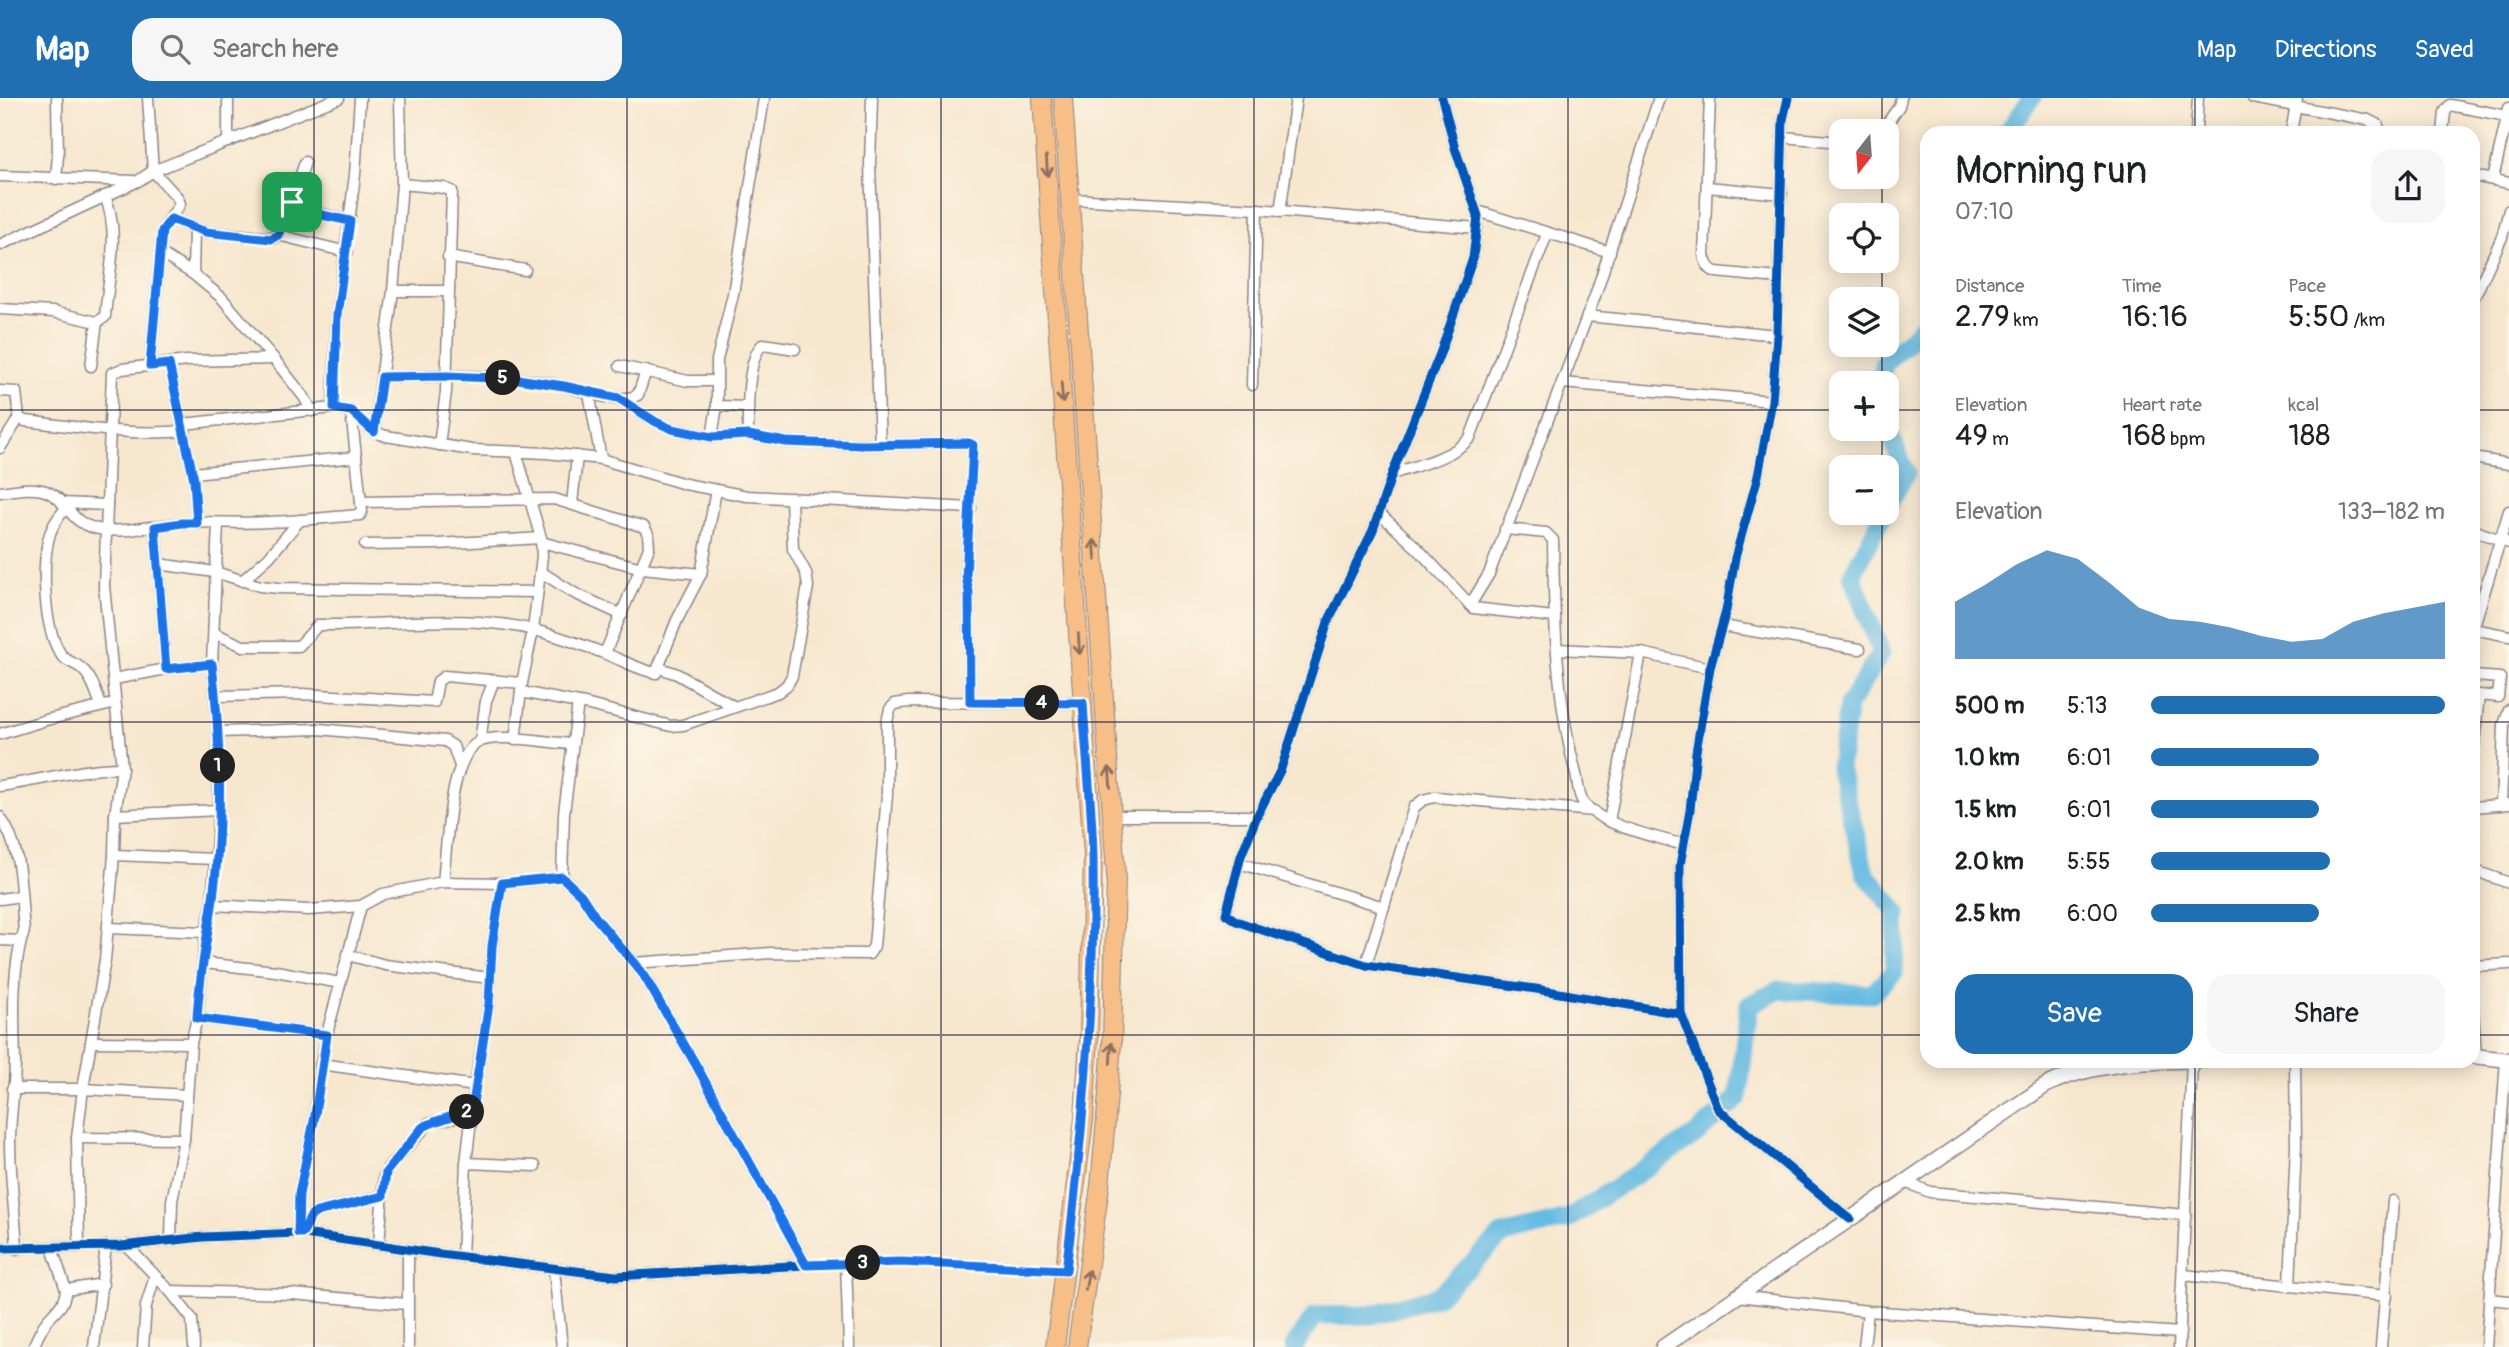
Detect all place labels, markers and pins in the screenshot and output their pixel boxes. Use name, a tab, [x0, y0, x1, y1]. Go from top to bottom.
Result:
pin	[262, 172, 322, 232]
pin: 5	[486, 360, 520, 396]
pin: 4	[1024, 686, 1060, 720]
pin: 1	[200, 748, 235, 784]
pin: 2	[449, 1094, 484, 1130]
pin: 3	[846, 1246, 880, 1280]

